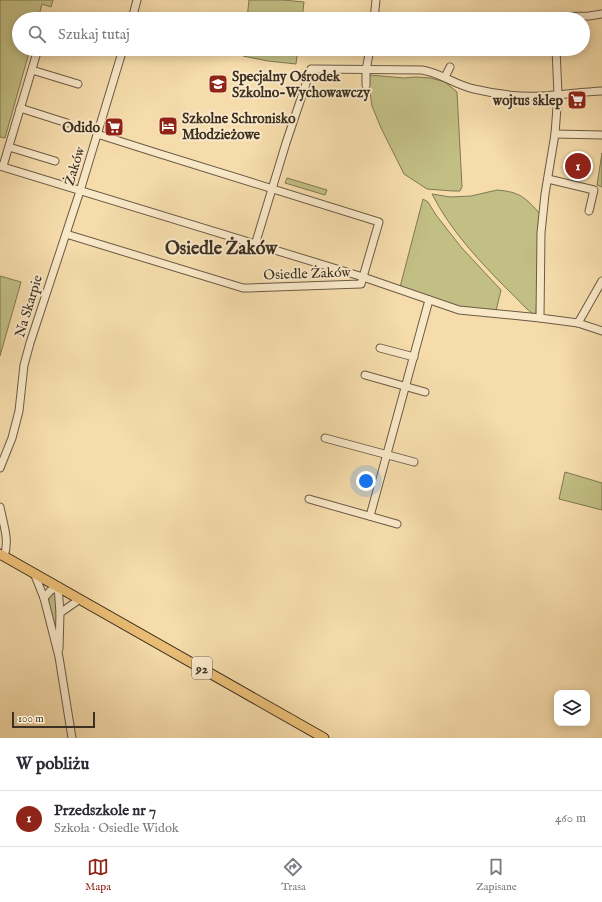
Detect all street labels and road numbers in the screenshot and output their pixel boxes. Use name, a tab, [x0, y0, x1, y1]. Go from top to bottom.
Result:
street label: Żaków	[61, 144, 90, 188]
street label: Osiedle Żaków	[263, 263, 352, 285]
street label: Na Skarpie	[11, 272, 47, 340]
road number: 92	[192, 657, 212, 679]

